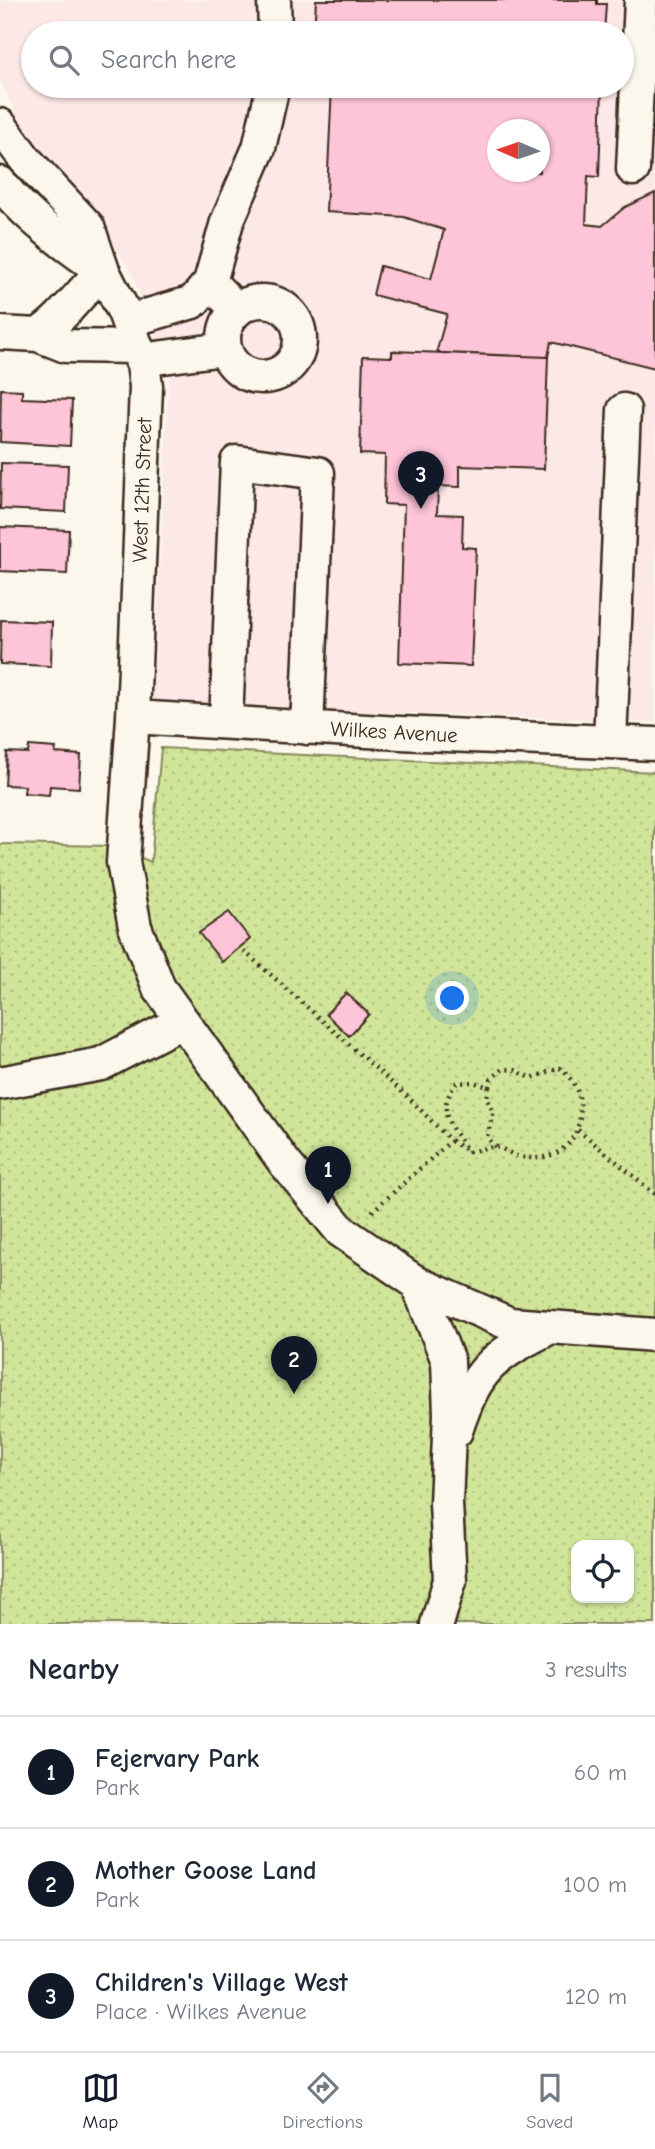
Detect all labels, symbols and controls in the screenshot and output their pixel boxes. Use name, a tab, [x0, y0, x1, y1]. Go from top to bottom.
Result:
search box	[21, 21, 634, 98]
icon: search	[45, 41, 83, 79]
text: Search here	[101, 45, 236, 75]
north arrow	[487, 119, 550, 182]
street label: West 12th Street	[127, 416, 157, 563]
pin: 3	[398, 451, 444, 509]
street label: Wilkes Avenue	[330, 717, 458, 747]
your location	[435, 981, 469, 1015]
pin: 1	[305, 1146, 351, 1204]
pin: 2	[271, 1336, 317, 1394]
map controls	[571, 1540, 634, 1603]
button: locate	[571, 1540, 634, 1603]
text: Nearby	[28, 1652, 119, 1687]
text: 3 results	[545, 1656, 627, 1683]
text: Fejervary Park	[95, 1744, 259, 1774]
text: 1	[46, 1759, 56, 1786]
text: 60 m	[574, 1759, 627, 1786]
text: Park	[95, 1774, 139, 1801]
text: Mother Goose Land	[95, 1856, 317, 1886]
text: 2	[45, 1871, 57, 1898]
text: 100 m	[563, 1871, 627, 1898]
text: Park	[95, 1886, 139, 1913]
text: Children's Village West	[95, 1968, 348, 1998]
text: 3	[45, 1983, 57, 2010]
text: 120 m	[565, 1983, 627, 2010]
text: Place · Wilkes Avenue	[95, 1998, 306, 2025]
tab: Map	[82, 2069, 120, 2133]
tab: Directions	[283, 2069, 363, 2133]
tab: Saved	[526, 2069, 573, 2133]

